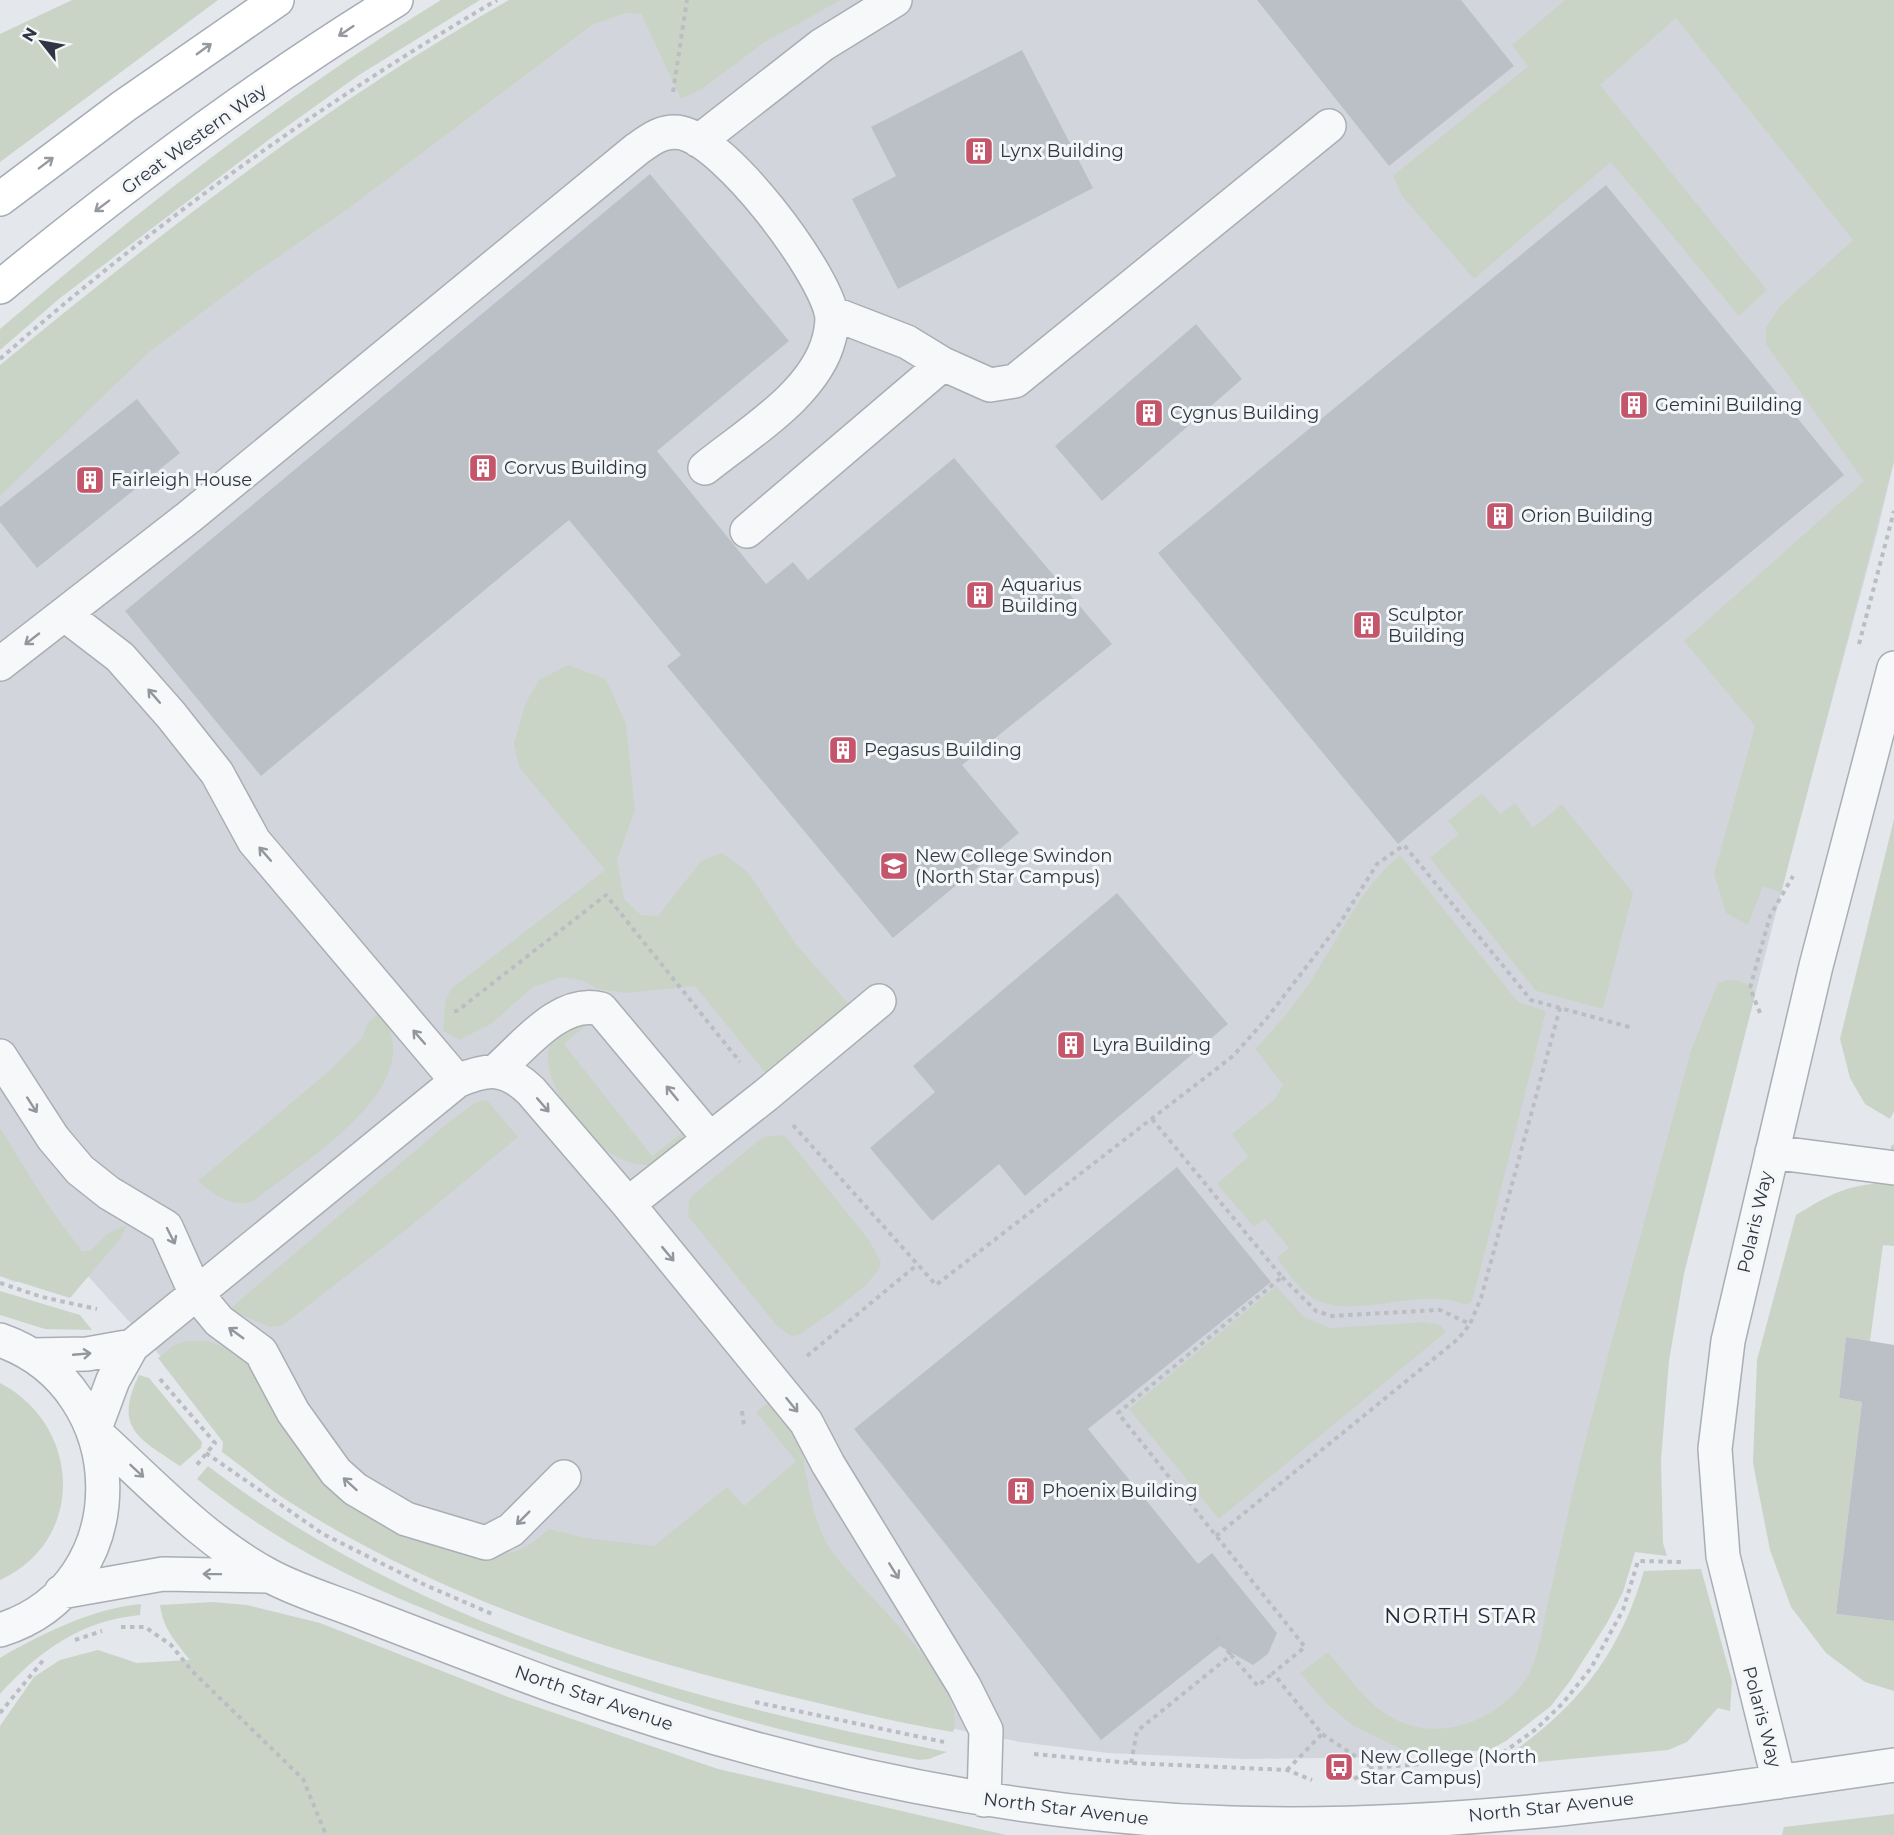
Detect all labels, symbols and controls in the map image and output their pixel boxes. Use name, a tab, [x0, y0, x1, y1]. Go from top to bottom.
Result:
north arrow	[12, 12, 72, 72]
text: N	[18, 24, 41, 45]
one-way arrow	[338, 26, 355, 38]
one-way arrow	[196, 43, 212, 55]
street label: Great Western Way	[117, 79, 271, 199]
building icon: Lynx Building	[963, 135, 995, 167]
place label: Lynx Building	[1000, 140, 1124, 162]
one-way arrow	[38, 157, 54, 169]
one-way arrow	[95, 200, 111, 212]
building icon: Gemini Building	[1618, 389, 1650, 421]
place label: Gemini Building	[1655, 394, 1802, 416]
building icon: Cygnus Building	[1133, 397, 1165, 429]
place label: Cygnus Building	[1170, 402, 1319, 424]
building icon: Corvus Building	[467, 452, 499, 484]
place label: Corvus Building	[504, 457, 647, 479]
building icon: Fairleigh House	[74, 464, 106, 496]
place label: Fairleigh House	[111, 469, 252, 491]
building icon: Orion Building	[1484, 500, 1516, 532]
place label: Orion Building	[1521, 505, 1653, 527]
place label: Aquarius Building	[1001, 574, 1082, 617]
building icon: Aquarius Building	[964, 579, 996, 611]
place label: Sculptor Building	[1388, 604, 1465, 647]
building icon: Sculptor Building	[1351, 609, 1383, 641]
one-way arrow	[24, 632, 40, 645]
one-way arrow	[147, 688, 161, 703]
building icon: Pegasus Building	[827, 734, 859, 766]
place label: Pegasus Building	[864, 739, 1022, 761]
place label: New College Swindon (North Star Campus)	[915, 845, 1112, 888]
one-way arrow	[258, 847, 272, 862]
school or university icon: New College Swindon (North Star Campus)	[878, 850, 910, 882]
building icon: Lyra Building	[1055, 1029, 1087, 1061]
one-way arrow	[412, 1030, 426, 1045]
place label: Lyra Building	[1092, 1034, 1211, 1056]
one-way arrow	[666, 1085, 679, 1101]
one-way arrow	[26, 1096, 38, 1113]
one-way arrow	[536, 1097, 550, 1112]
street label: Polaris Way	[1733, 1169, 1777, 1275]
one-way arrow	[165, 1227, 177, 1244]
one-way arrow	[661, 1246, 675, 1261]
one-way arrow	[229, 1327, 245, 1340]
one-way arrow	[72, 1348, 92, 1359]
one-way arrow	[786, 1397, 799, 1413]
one-way arrow	[130, 1463, 145, 1478]
building icon: Phoenix Building	[1005, 1475, 1037, 1507]
one-way arrow	[343, 1477, 358, 1491]
place label: Phoenix Building	[1042, 1480, 1197, 1502]
one-way arrow	[515, 1510, 530, 1525]
one-way arrow	[888, 1562, 900, 1579]
one-way arrow	[203, 1568, 223, 1580]
district label: NORTH STAR	[1384, 1603, 1538, 1628]
street label: North Star Avenue	[512, 1661, 676, 1735]
street label: Polaris Way	[1738, 1664, 1786, 1770]
place label: New College (North Star Campus)	[1360, 1746, 1537, 1789]
bus stop icon: New College (North Star Campus)	[1323, 1751, 1355, 1783]
street label: North Star Avenue	[1467, 1787, 1635, 1827]
street label: North Star Avenue	[982, 1788, 1150, 1830]

